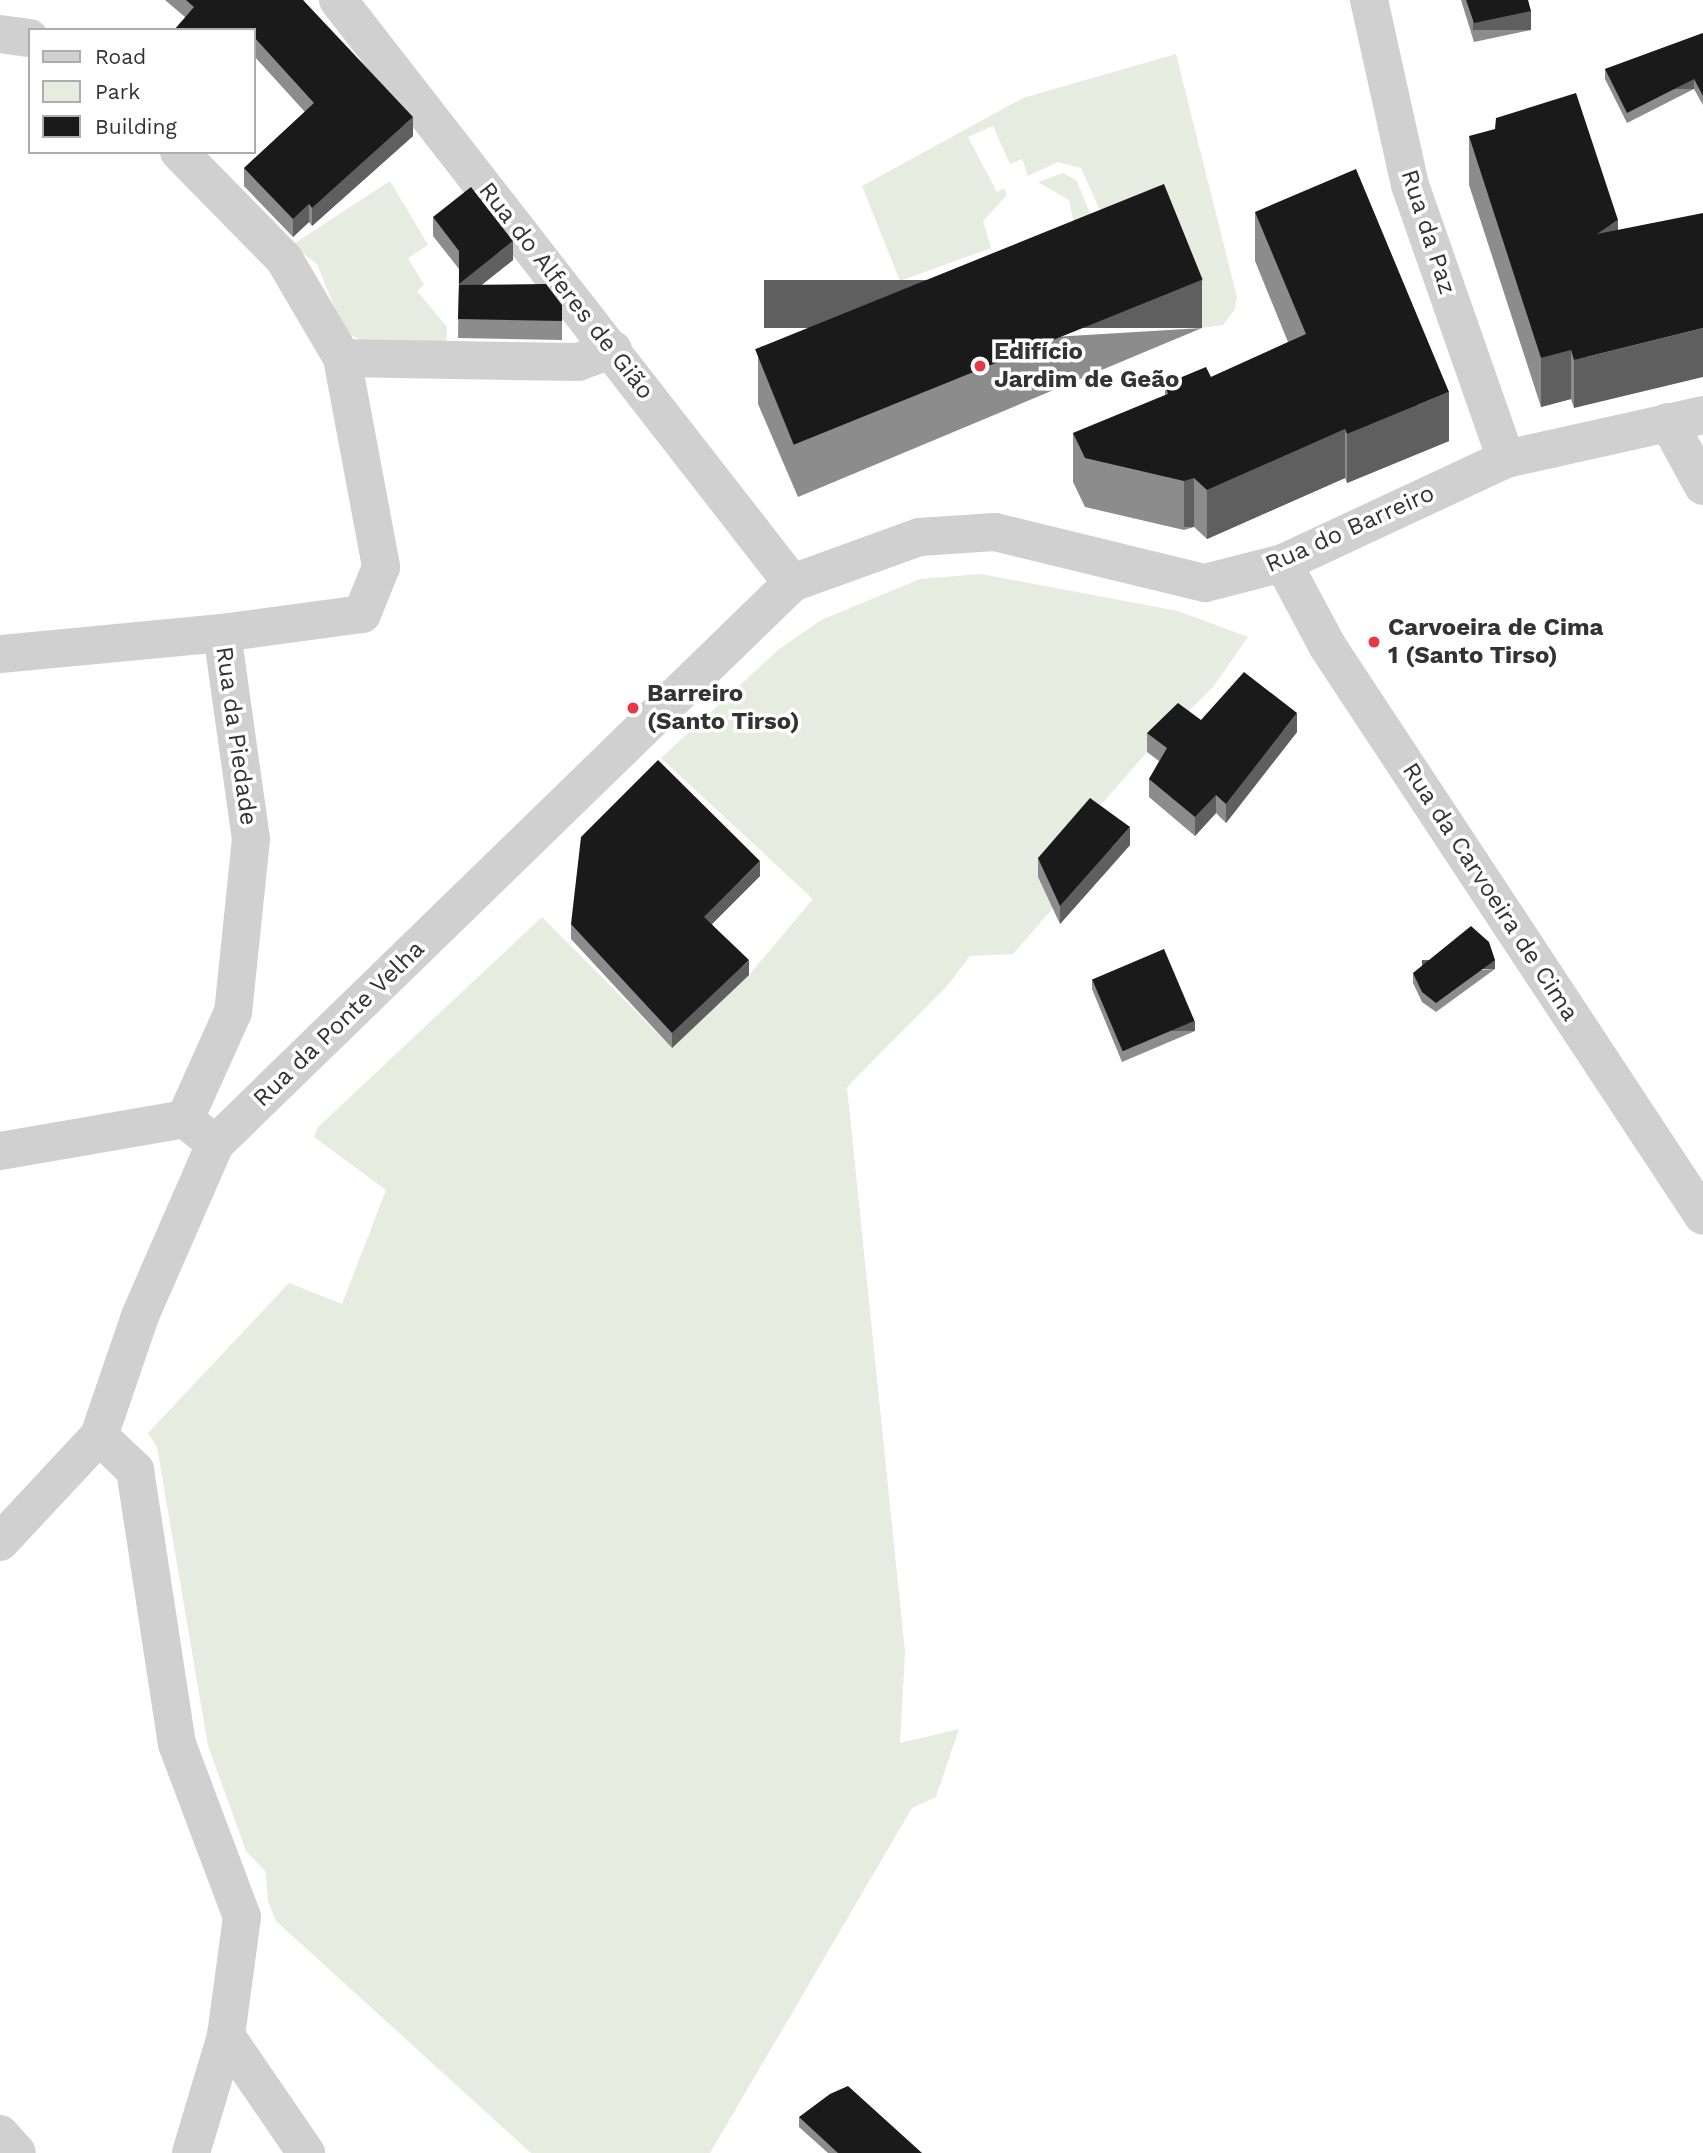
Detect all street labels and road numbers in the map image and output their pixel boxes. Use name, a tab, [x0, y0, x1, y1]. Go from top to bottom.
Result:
street label: Rua da Paz	[1394, 166, 1462, 298]
street label: Rua do Alferes de Gião	[472, 176, 660, 406]
street label: Rua do Barreiro	[1261, 479, 1439, 579]
street label: Rua da Piedade	[209, 644, 263, 828]
street label: Rua da Carvoeira de Cima	[1395, 757, 1585, 1027]
street label: Rua da Ponte Velha	[247, 934, 431, 1114]

